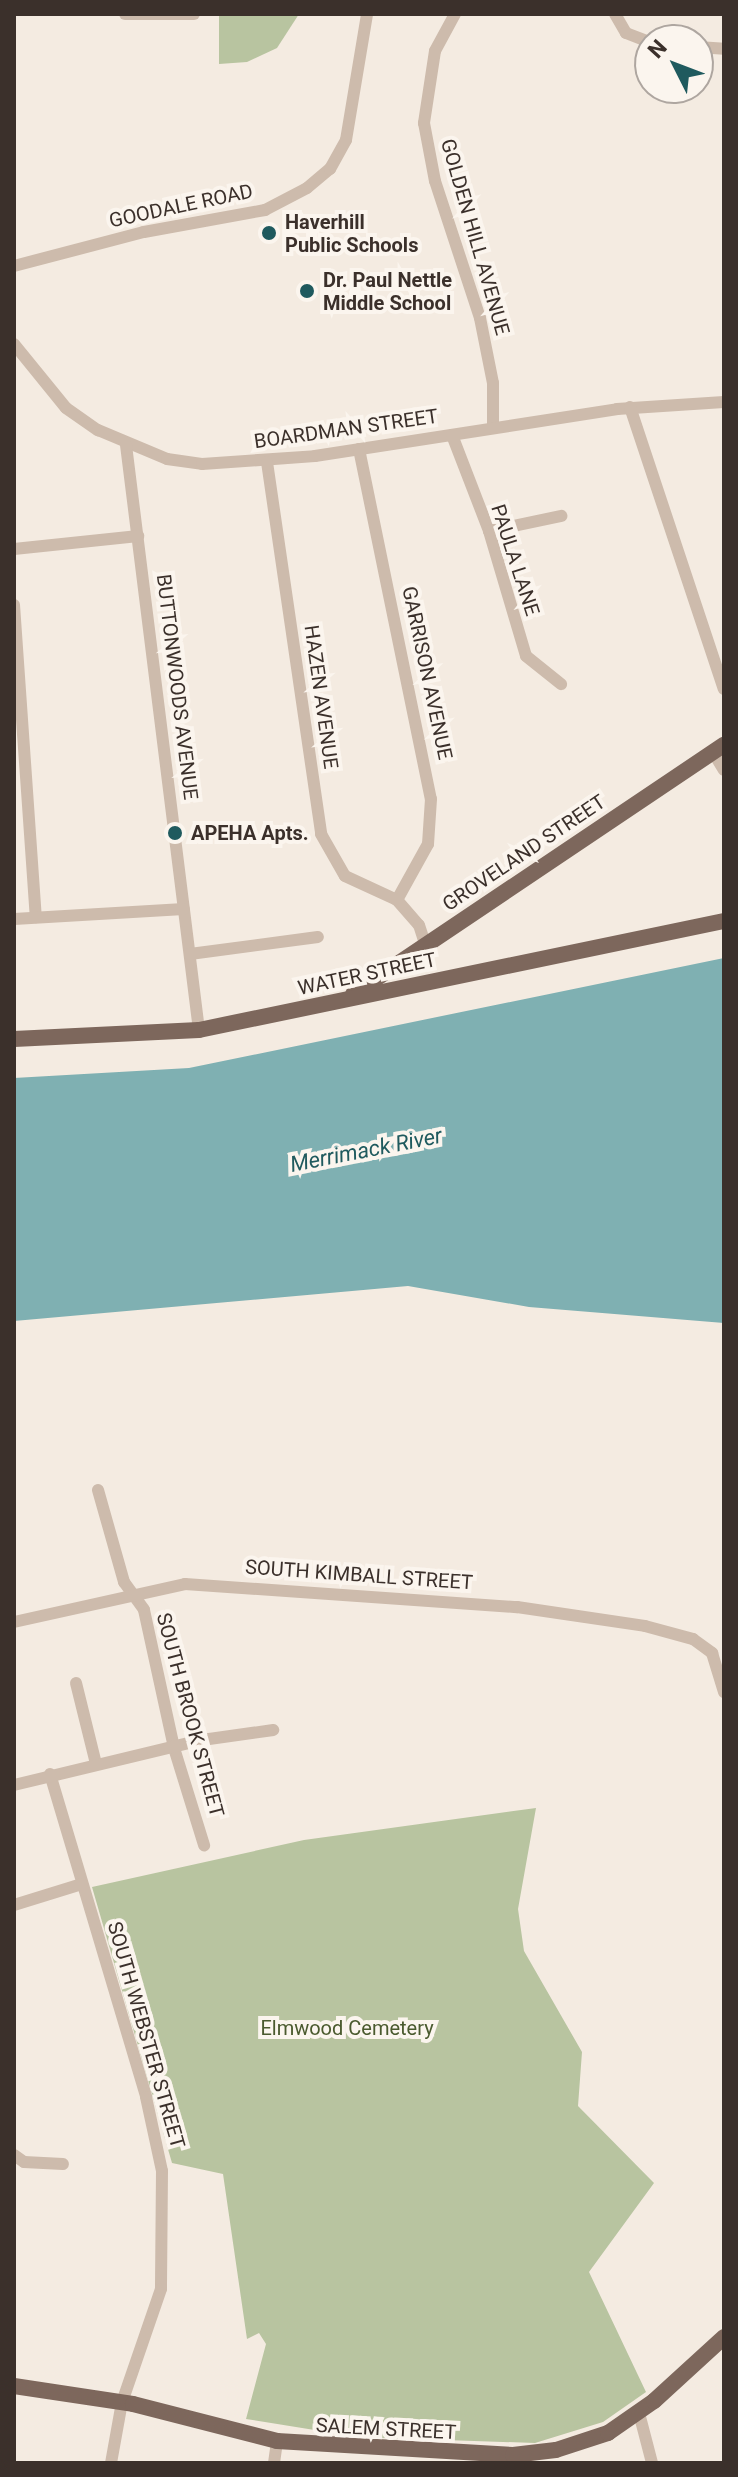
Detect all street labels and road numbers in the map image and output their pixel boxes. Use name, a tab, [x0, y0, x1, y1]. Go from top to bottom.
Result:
street label: GOLDEN HILL AVENUE	[435, 136, 515, 338]
street label: GOODALE ROAD	[107, 179, 255, 233]
street label: BOARDMAN STREET	[253, 404, 439, 454]
street label: PAULA LANE	[486, 501, 544, 619]
street label: BUTTONWOODS AVENUE	[151, 573, 203, 801]
street label: GARRISON AVENUE	[397, 584, 457, 762]
street label: HAZEN AVENUE	[299, 624, 343, 770]
street label: GROVELAND STREET	[438, 790, 610, 916]
street label: WATER STREET	[296, 948, 438, 1000]
street label: SOUTH KIMBALL STREET	[244, 1555, 474, 1595]
street label: SOUTH BROOK STREET	[151, 1610, 229, 1820]
street label: SOUTH WEBSTER STREET	[102, 1919, 190, 2151]
street label: SALEM STREET	[315, 2413, 457, 2445]

